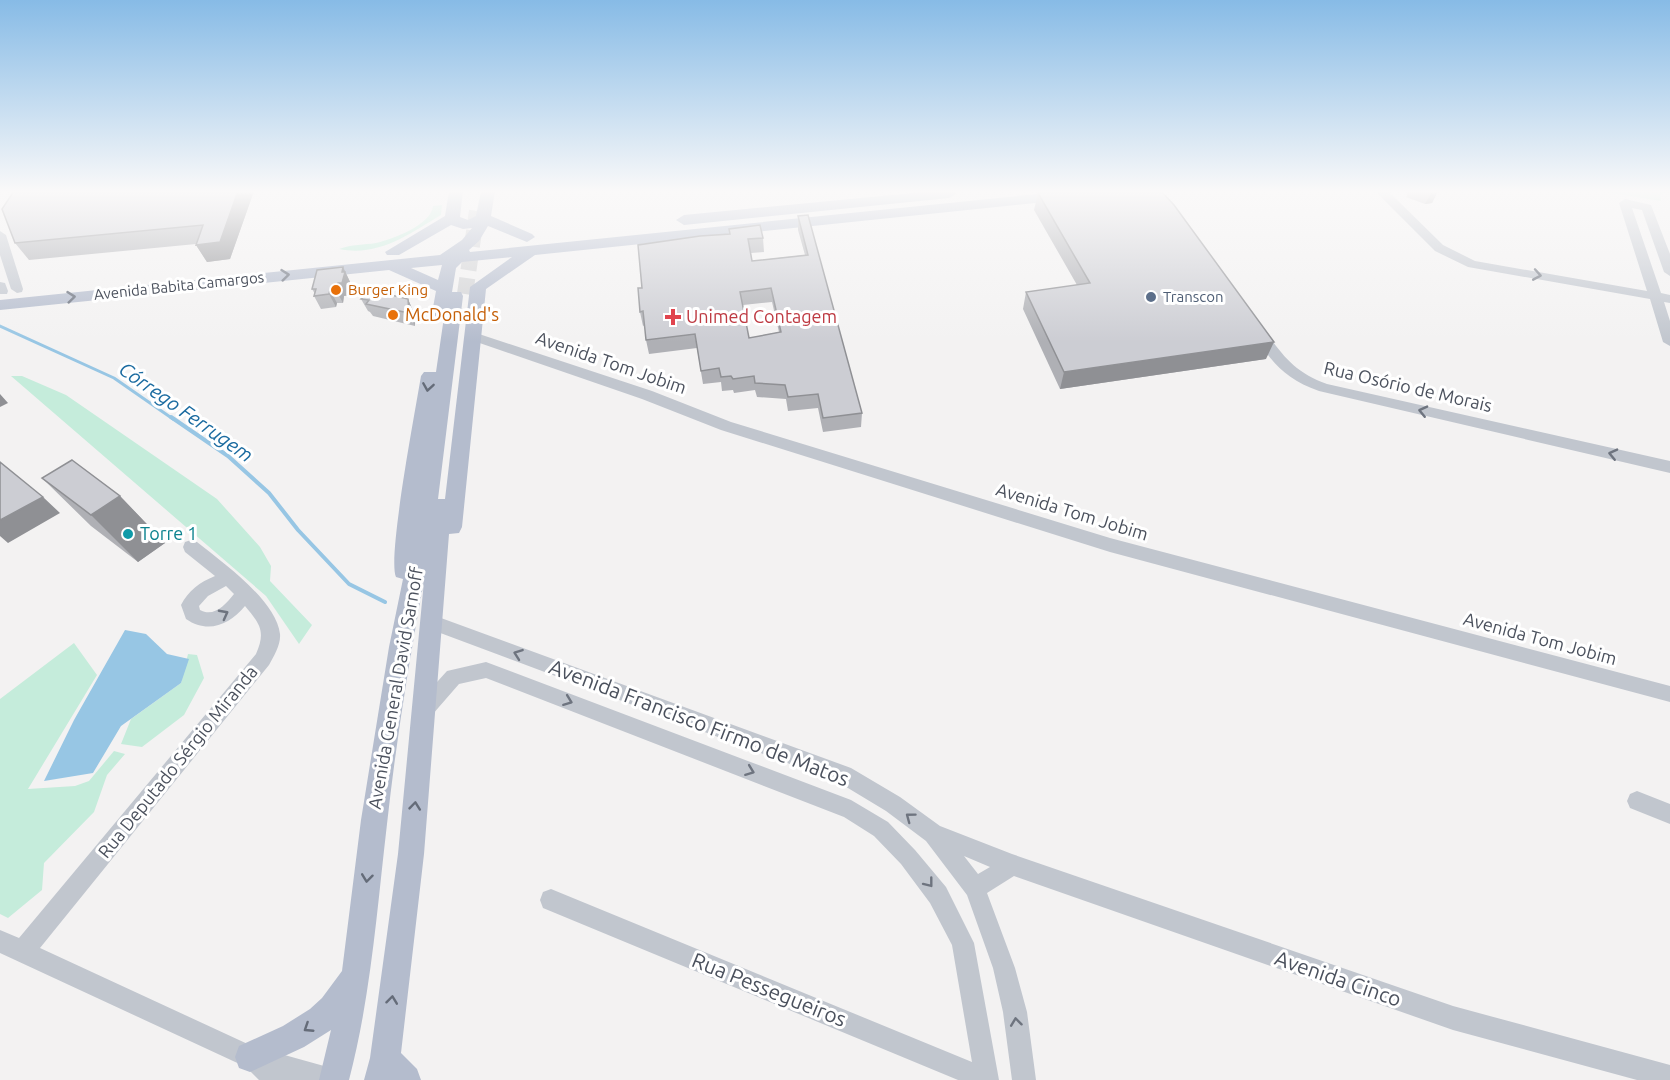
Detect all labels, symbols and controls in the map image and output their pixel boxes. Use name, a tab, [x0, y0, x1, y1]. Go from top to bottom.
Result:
street label: Avenida Babita Camargos	[93, 268, 265, 303]
one-way arrow	[281, 269, 290, 282]
one-way arrow	[1533, 269, 1542, 281]
place label: Burger King	[348, 281, 428, 298]
marker: Burger King	[329, 283, 343, 297]
place label: Transcon	[1163, 288, 1224, 305]
marker: Transcon	[1144, 290, 1158, 304]
one-way arrow	[66, 291, 75, 304]
place label: McDonald's	[405, 304, 499, 324]
place label: Unimed Contagem	[686, 306, 837, 326]
marker: McDonald's	[386, 308, 400, 322]
marker: Unimed Contagem	[664, 308, 682, 326]
street label: Avenida Tom Jobim	[533, 327, 689, 397]
water label: Córrego Ferrugem	[115, 357, 258, 466]
street label: Rua Osório de Morais	[1322, 357, 1494, 415]
one-way arrow	[423, 382, 435, 392]
one-way arrow	[1418, 405, 1428, 418]
one-way arrow	[1608, 448, 1618, 461]
street label: Avenida Tom Jobim	[994, 478, 1151, 544]
place label: Torre 1	[140, 523, 198, 543]
marker: Torre 1	[121, 527, 135, 541]
street label: Avenida General David Sarnoff	[364, 565, 426, 810]
street label: Avenida Tom Jobim	[1461, 608, 1619, 668]
one-way arrow	[217, 610, 228, 621]
one-way arrow	[514, 649, 524, 662]
street label: Avenida Francisco Firmo de Matos	[546, 654, 853, 790]
street label: Rua Deputado Sérgio Miranda	[93, 661, 261, 861]
one-way arrow	[562, 694, 573, 706]
one-way arrow	[744, 764, 755, 776]
one-way arrow	[408, 802, 421, 811]
one-way arrow	[906, 814, 917, 825]
one-way arrow	[361, 873, 374, 882]
one-way arrow	[921, 876, 932, 887]
street label: Avenida Cinco	[1272, 945, 1405, 1011]
street label: Rua Pessegueiros	[689, 947, 850, 1031]
one-way arrow	[386, 995, 398, 1004]
one-way arrow	[1011, 1017, 1023, 1027]
one-way arrow	[304, 1021, 315, 1032]

